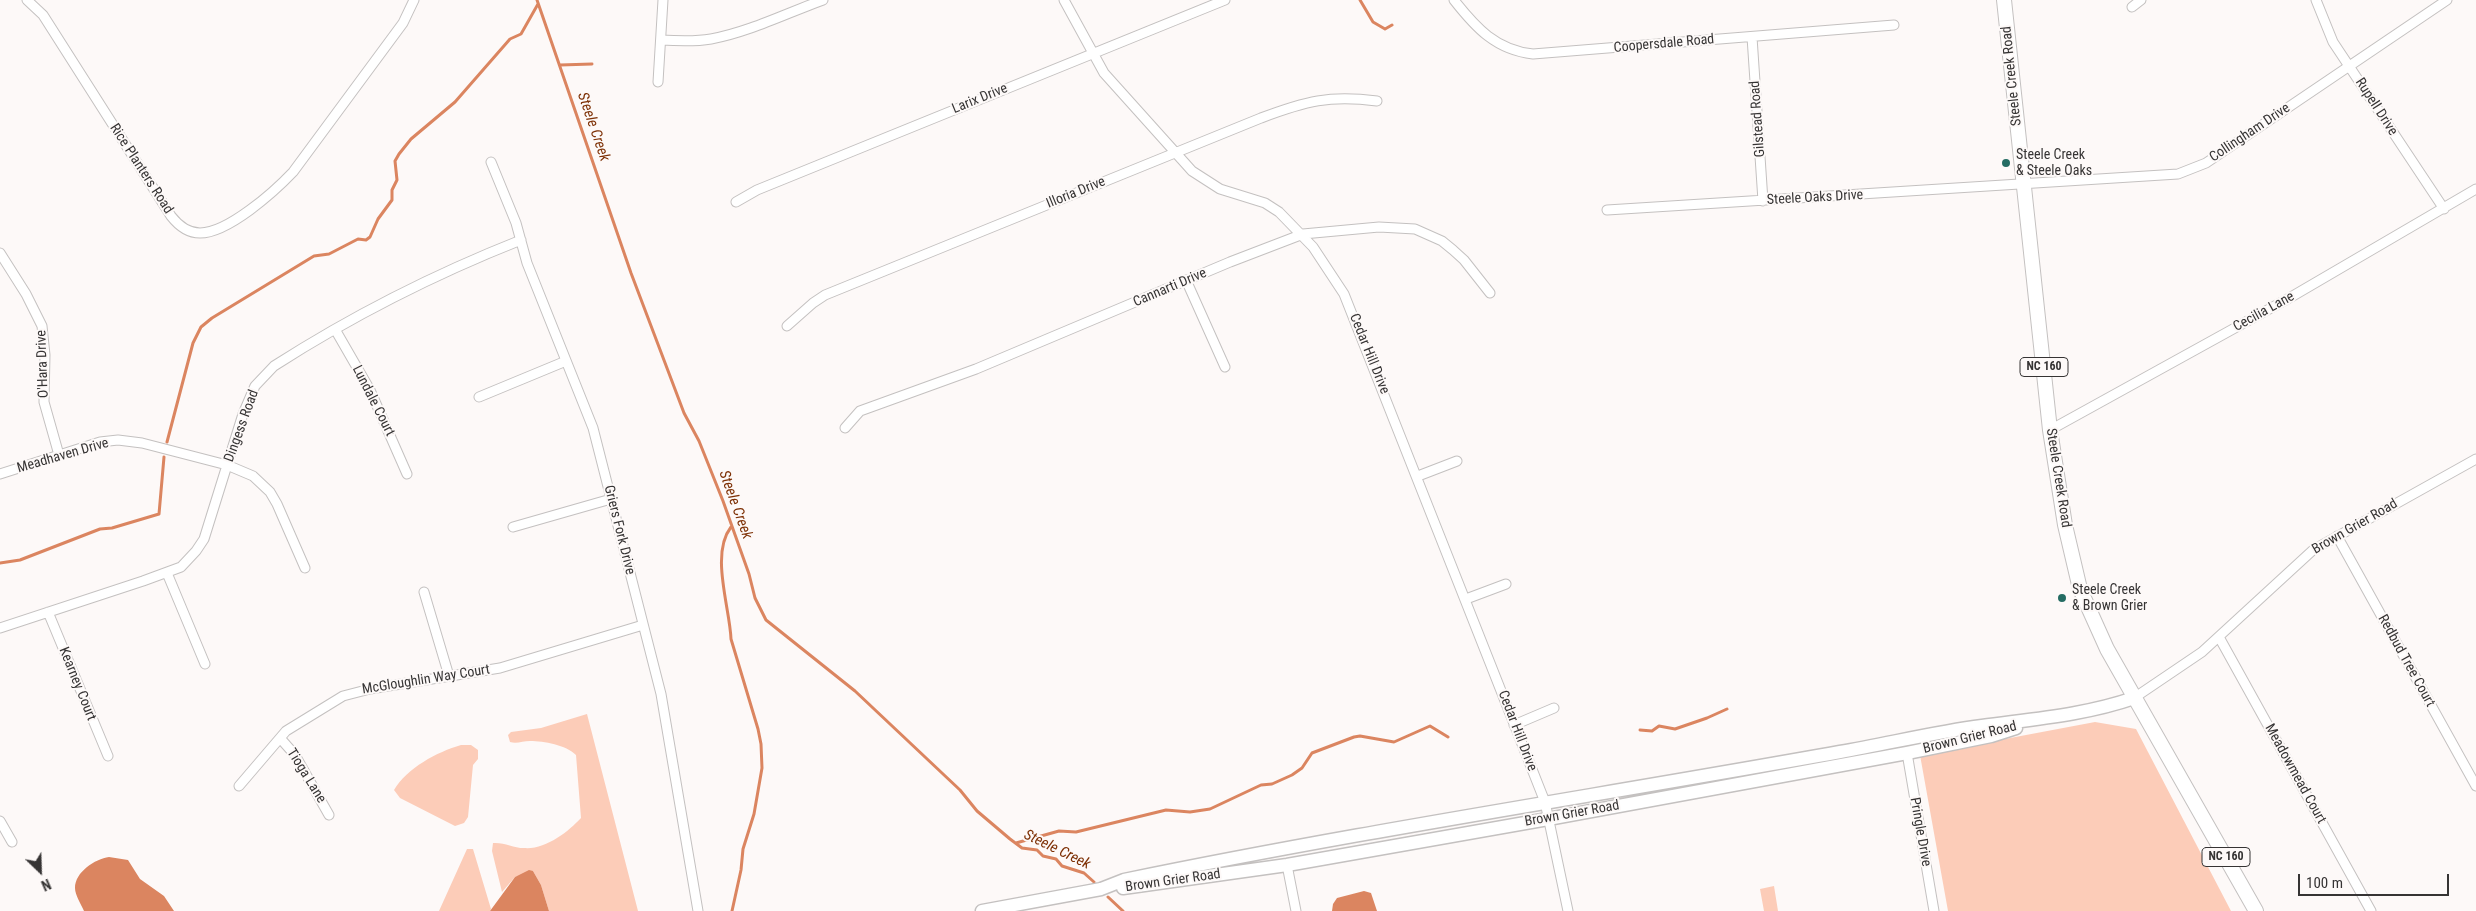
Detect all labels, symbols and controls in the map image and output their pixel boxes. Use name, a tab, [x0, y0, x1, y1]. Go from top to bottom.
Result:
street label: Steele Creek Road	[1998, 25, 2026, 127]
street label: Coopersdale Road	[1613, 31, 1715, 57]
street label: Rupell Drive	[2351, 75, 2401, 139]
street label: Larix Drive	[950, 80, 1010, 118]
street label: Gilstead Road	[1747, 80, 1769, 158]
water label: Steele Creek	[573, 90, 613, 164]
street label: Collingham Drive	[2207, 100, 2293, 166]
street label: Rice Planters Road	[106, 121, 176, 217]
place label: Steele Creek & Steele Oaks	[2016, 147, 2092, 180]
marker: Steele Creek & Steele Oaks	[2000, 157, 2012, 169]
street label: Illoria Drive	[1044, 174, 1108, 212]
street label: Steele Oaks Drive	[1766, 187, 1864, 209]
street label: Cannarti Drive	[1131, 265, 1209, 311]
street label: Cecilia Lane	[2231, 288, 2297, 336]
street label: Cedar Hill Drive	[1345, 311, 1393, 397]
street label: O'Hara Drive	[33, 330, 53, 398]
road number: NC 160	[2020, 358, 2068, 377]
street label: Lundale Court	[348, 363, 398, 439]
street label: Dingess Road	[221, 388, 263, 464]
street label: Steele Creek Road	[2042, 427, 2074, 529]
street label: Meadhaven Drive	[15, 435, 111, 477]
water label: Steele Creek	[714, 468, 756, 542]
street label: Griers Fork Drive	[600, 484, 638, 576]
street label: Brown Grier Road	[2309, 496, 2401, 558]
place label: Steele Creek & Brown Grier	[2072, 582, 2147, 614]
marker: Steele Creek & Brown Grier	[2056, 592, 2068, 604]
street label: Redbud Tree Court	[2374, 612, 2438, 710]
street label: Kearney Court	[55, 645, 99, 723]
street label: McGloughlin Way Court	[361, 662, 491, 698]
street label: Cedar Hill Drive	[1494, 688, 1540, 774]
street label: Brown Grier Road	[1921, 718, 2019, 758]
street label: Meadowmead Court	[2261, 721, 2329, 827]
street label: Tioga Lane	[283, 746, 329, 806]
street label: Pringle Drive	[1906, 796, 1934, 868]
street label: Brown Grier Road	[1523, 797, 1621, 831]
water label: Steele Creek	[1021, 826, 1093, 874]
north arrow	[15, 846, 65, 896]
road number: NC 160	[2202, 848, 2250, 866]
scale bar	[2301, 864, 2452, 896]
street label: Brown Grier Road	[1124, 866, 1222, 896]
text: 100 m	[2306, 874, 2343, 892]
text: N	[39, 876, 53, 894]

